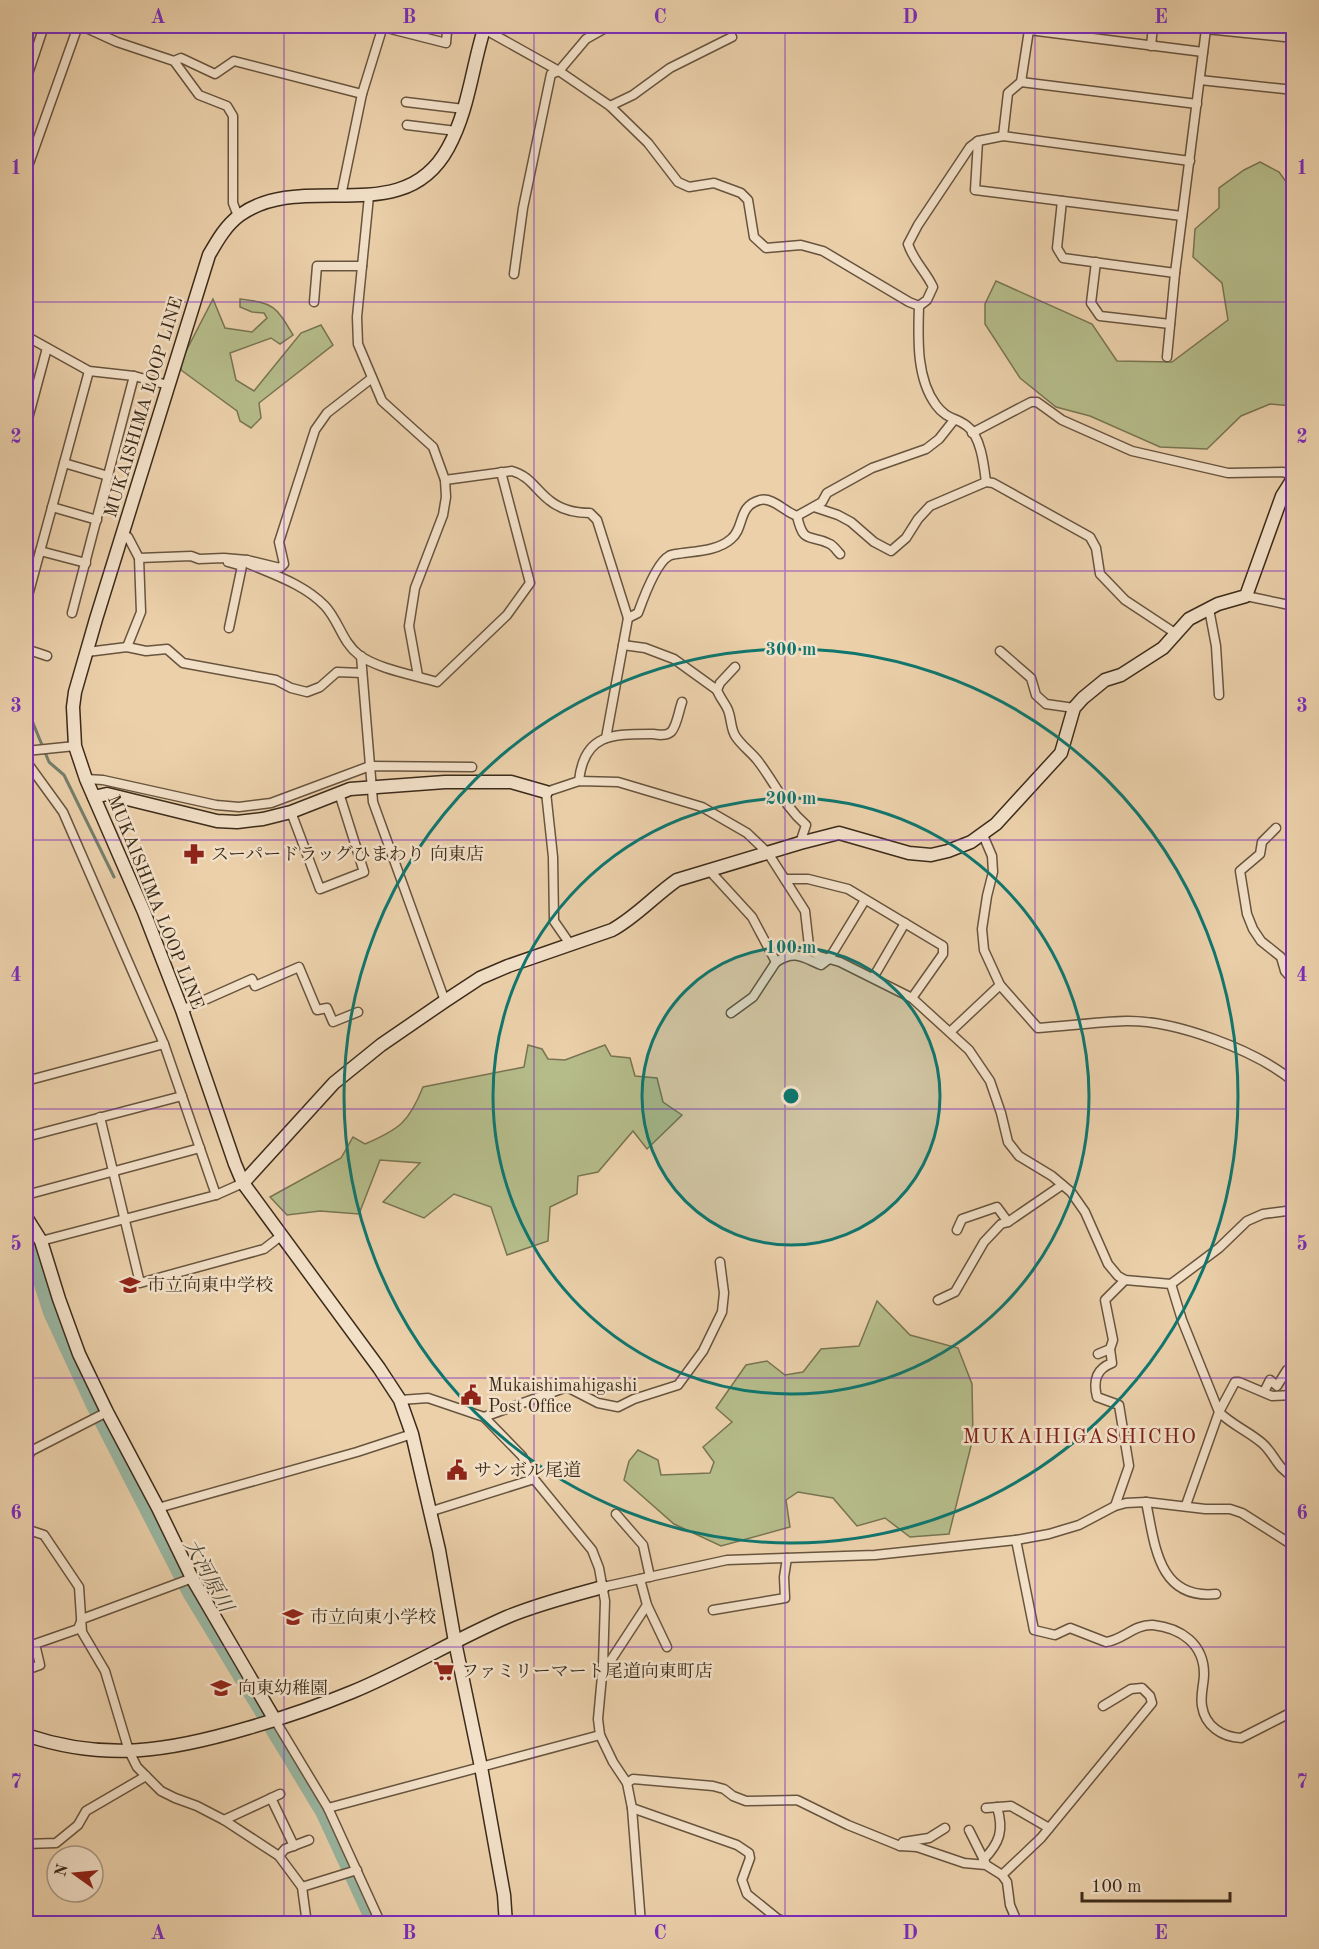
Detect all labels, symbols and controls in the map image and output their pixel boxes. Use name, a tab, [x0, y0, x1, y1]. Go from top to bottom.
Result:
text: A	[150, 8, 166, 28]
text: B	[402, 8, 416, 28]
text: C	[653, 8, 667, 28]
text: D	[902, 8, 918, 28]
text: E	[1154, 8, 1168, 28]
text: 1	[10, 159, 22, 179]
text: 1	[1296, 159, 1308, 179]
street label: MUKAISHIMA LOOP LINE	[102, 295, 186, 520]
text: 2	[10, 428, 22, 448]
text: 2	[1296, 428, 1308, 448]
text: 300 m	[766, 641, 816, 659]
text: 3	[10, 697, 22, 717]
text: 3	[1296, 697, 1308, 717]
text: 200 m	[766, 790, 816, 808]
street label: MUKAISHIMA LOOP LINE	[104, 792, 206, 1012]
pharmacy icon: スーパードラッグひまわり 向東店	[182, 842, 206, 866]
place label: スーパードラッグひまわり 向東店	[211, 844, 484, 864]
text: 100 m	[766, 939, 816, 957]
text: 4	[10, 966, 22, 986]
text: 4	[1296, 966, 1308, 986]
centre of rings	[781, 1086, 801, 1106]
text: 5	[10, 1234, 22, 1255]
text: 5	[1296, 1234, 1308, 1255]
school or university icon: 市立向東中学校	[118, 1273, 142, 1297]
place label: 市立向東中学校	[147, 1275, 273, 1295]
place label: Mukaishimahigashi Post Office	[488, 1377, 637, 1416]
public building icon: Mukaishimahigashi Post Office	[459, 1383, 483, 1407]
district label: MUKAIHIGASHICHO	[962, 1427, 1198, 1448]
public building icon: サンボル尾道	[445, 1458, 469, 1482]
place label: サンボル尾道	[474, 1460, 581, 1480]
text: 6	[10, 1504, 22, 1524]
text: 6	[1296, 1504, 1308, 1524]
water label: 大河原川	[179, 1535, 238, 1618]
school or university icon: 市立向東小学校	[281, 1605, 305, 1629]
place label: 市立向東小学校	[310, 1607, 436, 1627]
supermarket icon: ファミリーマート尾道向東町店	[432, 1659, 456, 1683]
place label: ファミリーマート尾道向東町店	[461, 1661, 713, 1681]
school or university icon: 向東幼稚園	[209, 1676, 233, 1700]
place label: 向東幼稚園	[238, 1678, 328, 1698]
text: 7	[10, 1773, 22, 1793]
text: 7	[1296, 1773, 1308, 1793]
north arrow	[45, 1844, 105, 1904]
text: N	[53, 1862, 72, 1879]
scale bar	[1082, 1865, 1230, 1903]
text: 100 m	[1091, 1878, 1142, 1896]
text: A	[150, 1924, 166, 1944]
text: B	[402, 1924, 416, 1944]
text: C	[653, 1924, 667, 1944]
text: D	[902, 1924, 918, 1944]
text: E	[1154, 1924, 1168, 1944]

